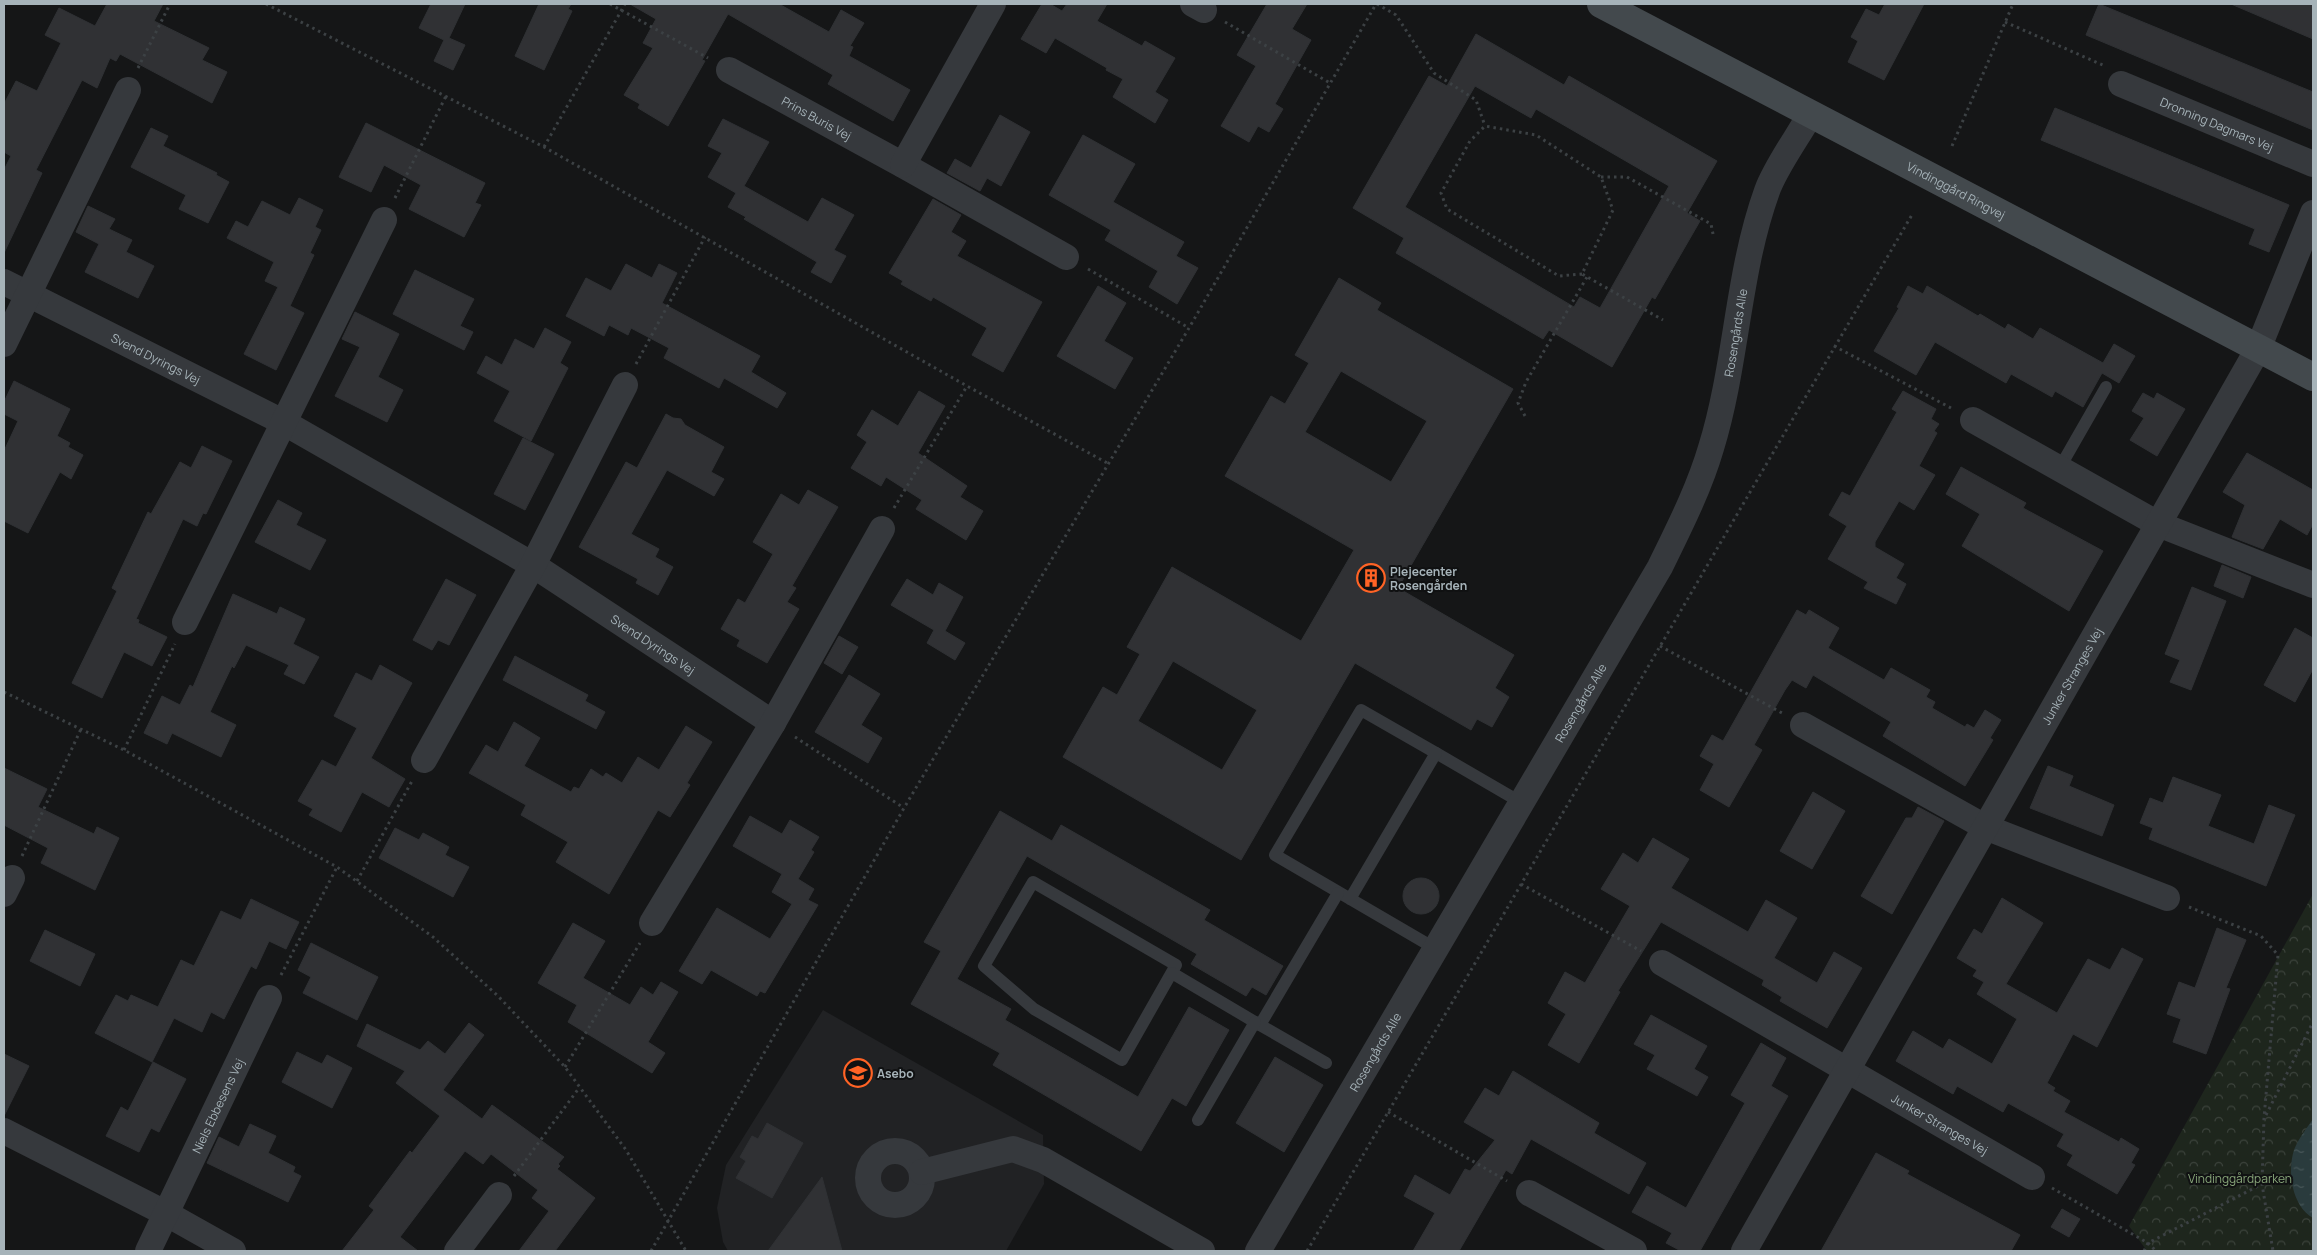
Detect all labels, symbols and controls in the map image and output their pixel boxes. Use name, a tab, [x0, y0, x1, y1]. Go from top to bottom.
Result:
street label: Prins Buris Vej	[779, 92, 855, 144]
street label: Dronning Dagmars Vej	[2158, 93, 2276, 155]
street label: Vindinggård Ringvej	[1904, 157, 2009, 223]
street label: Rosengårds Alle	[1720, 287, 1751, 378]
street label: Svend Dyrings Vej	[108, 329, 203, 388]
building icon: Plejecenter Rosengården	[1356, 563, 1386, 593]
place label: Plejecenter Rosengården	[1390, 563, 1467, 594]
street label: Svend Dyrings Vej	[608, 610, 699, 678]
street label: Junker Stranges Vej	[2037, 624, 2106, 727]
street label: Rosengårds Alle	[1550, 660, 1610, 745]
street label: Rosengårds Alle	[1345, 1009, 1405, 1095]
street label: Niels Ebbesens Vej	[188, 1056, 247, 1156]
school or university icon: Asebo	[843, 1058, 873, 1088]
place label: Asebo	[877, 1065, 914, 1082]
street label: Junker Stranges Vej	[1888, 1089, 1991, 1158]
park label: Vindinggårdparken	[2188, 1170, 2292, 1187]

